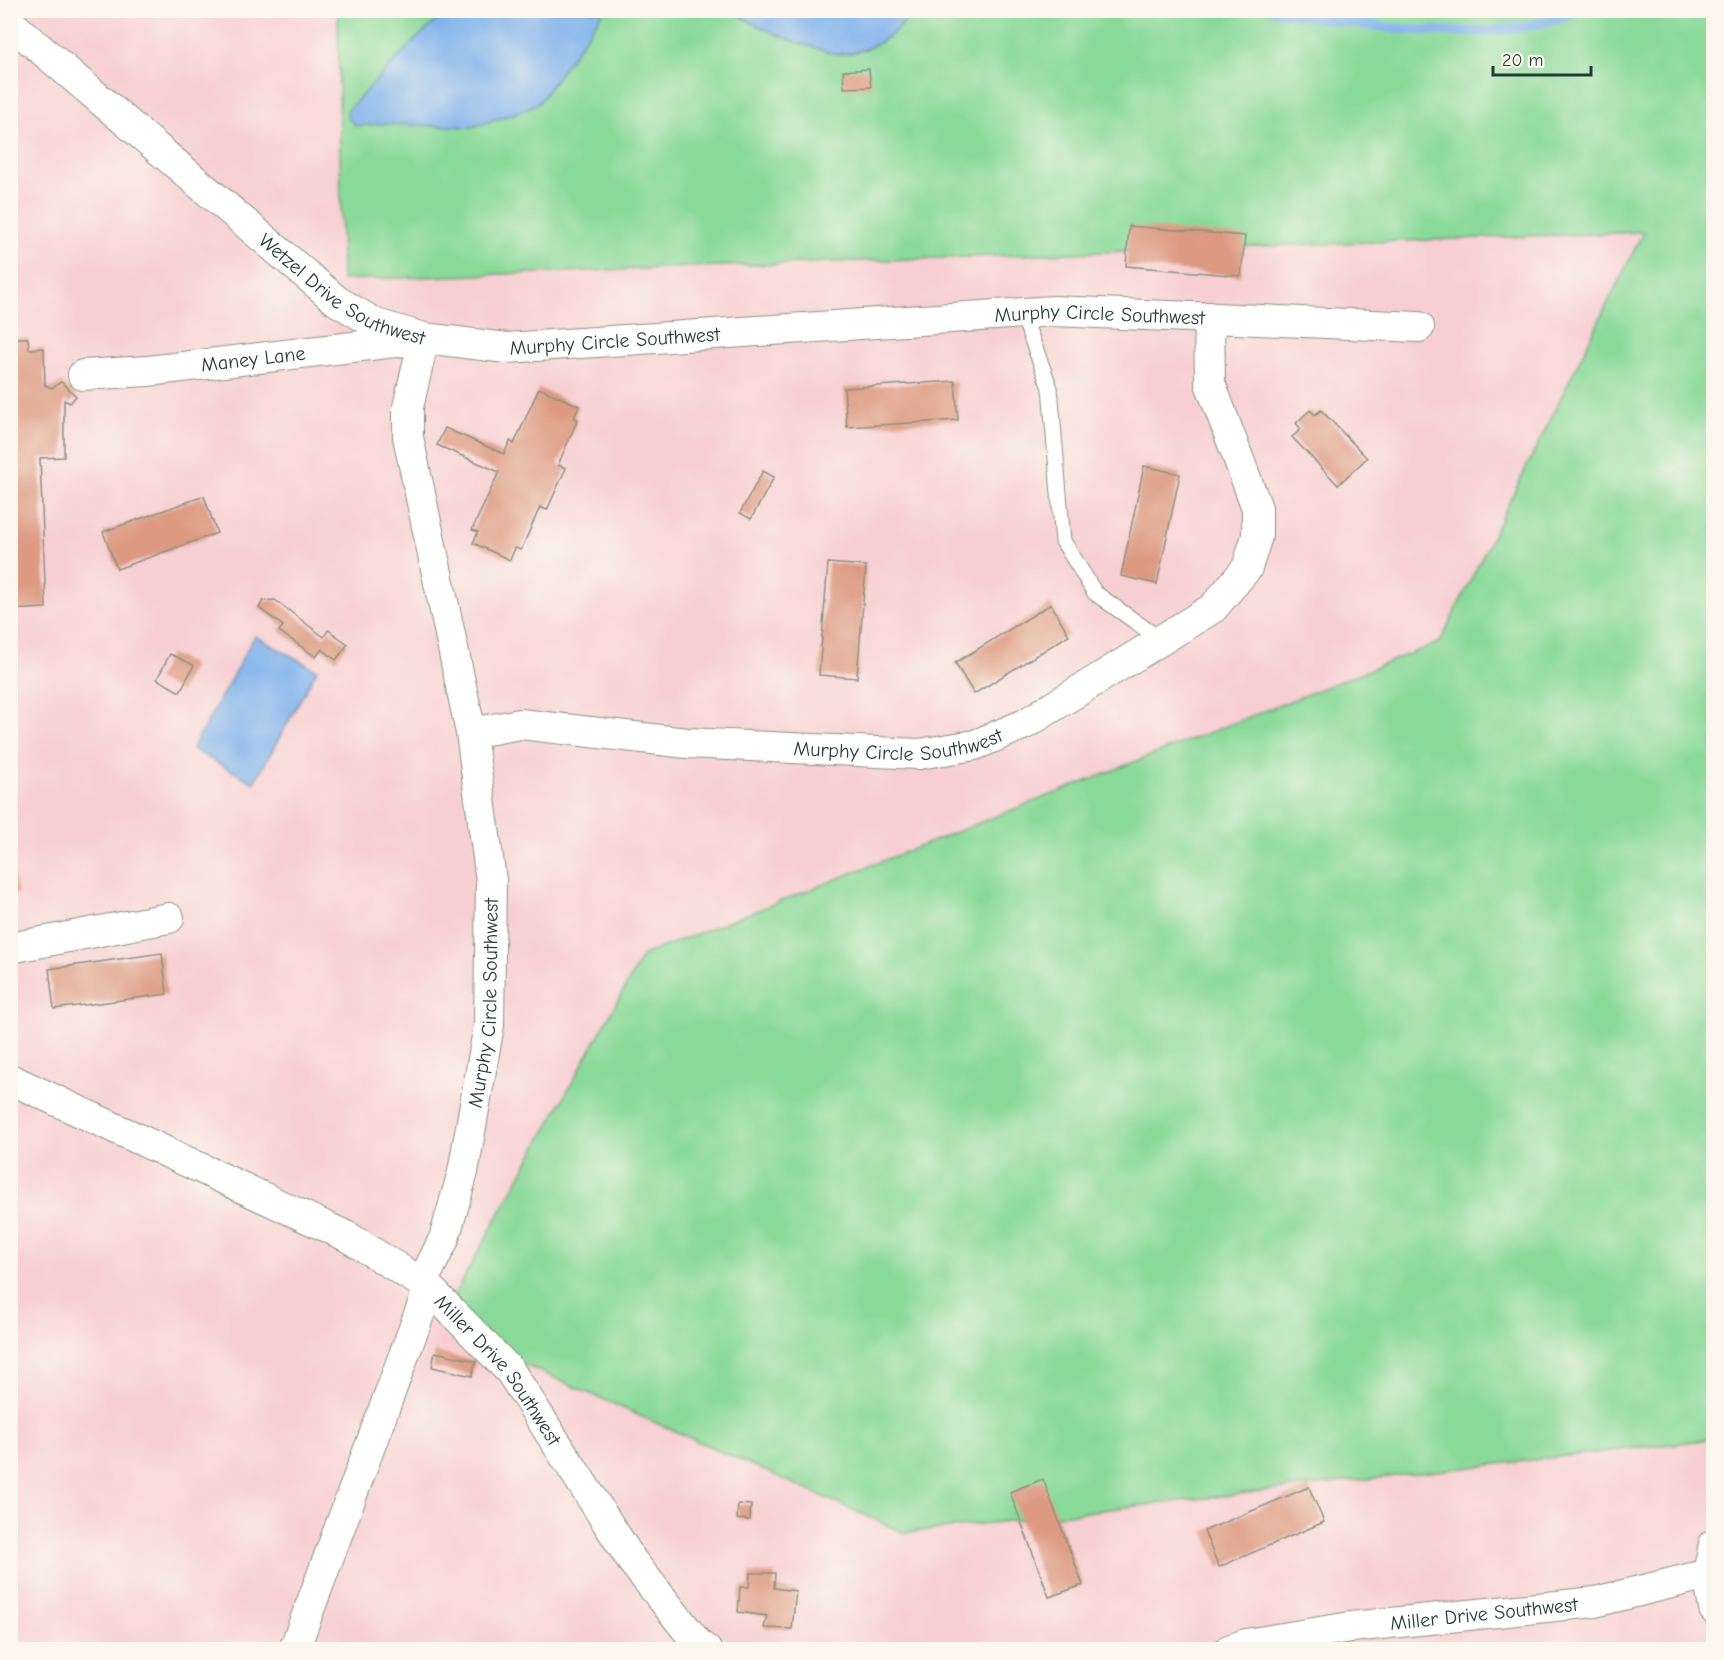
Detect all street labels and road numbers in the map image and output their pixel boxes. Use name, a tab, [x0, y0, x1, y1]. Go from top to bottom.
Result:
street label: Wetzel Drive Southwest	[254, 228, 429, 350]
street label: Murphy Circle Southwest	[994, 299, 1207, 329]
street label: Murphy Circle Southwest	[509, 322, 722, 359]
street label: Maney Lane	[200, 341, 307, 376]
street label: Murphy Circle Southwest	[793, 723, 1007, 766]
street label: Murphy Circle Southwest	[463, 896, 502, 1110]
street label: Miller Drive Southwest	[430, 1290, 567, 1451]
street label: Miller Drive Southwest	[1389, 1592, 1580, 1634]

